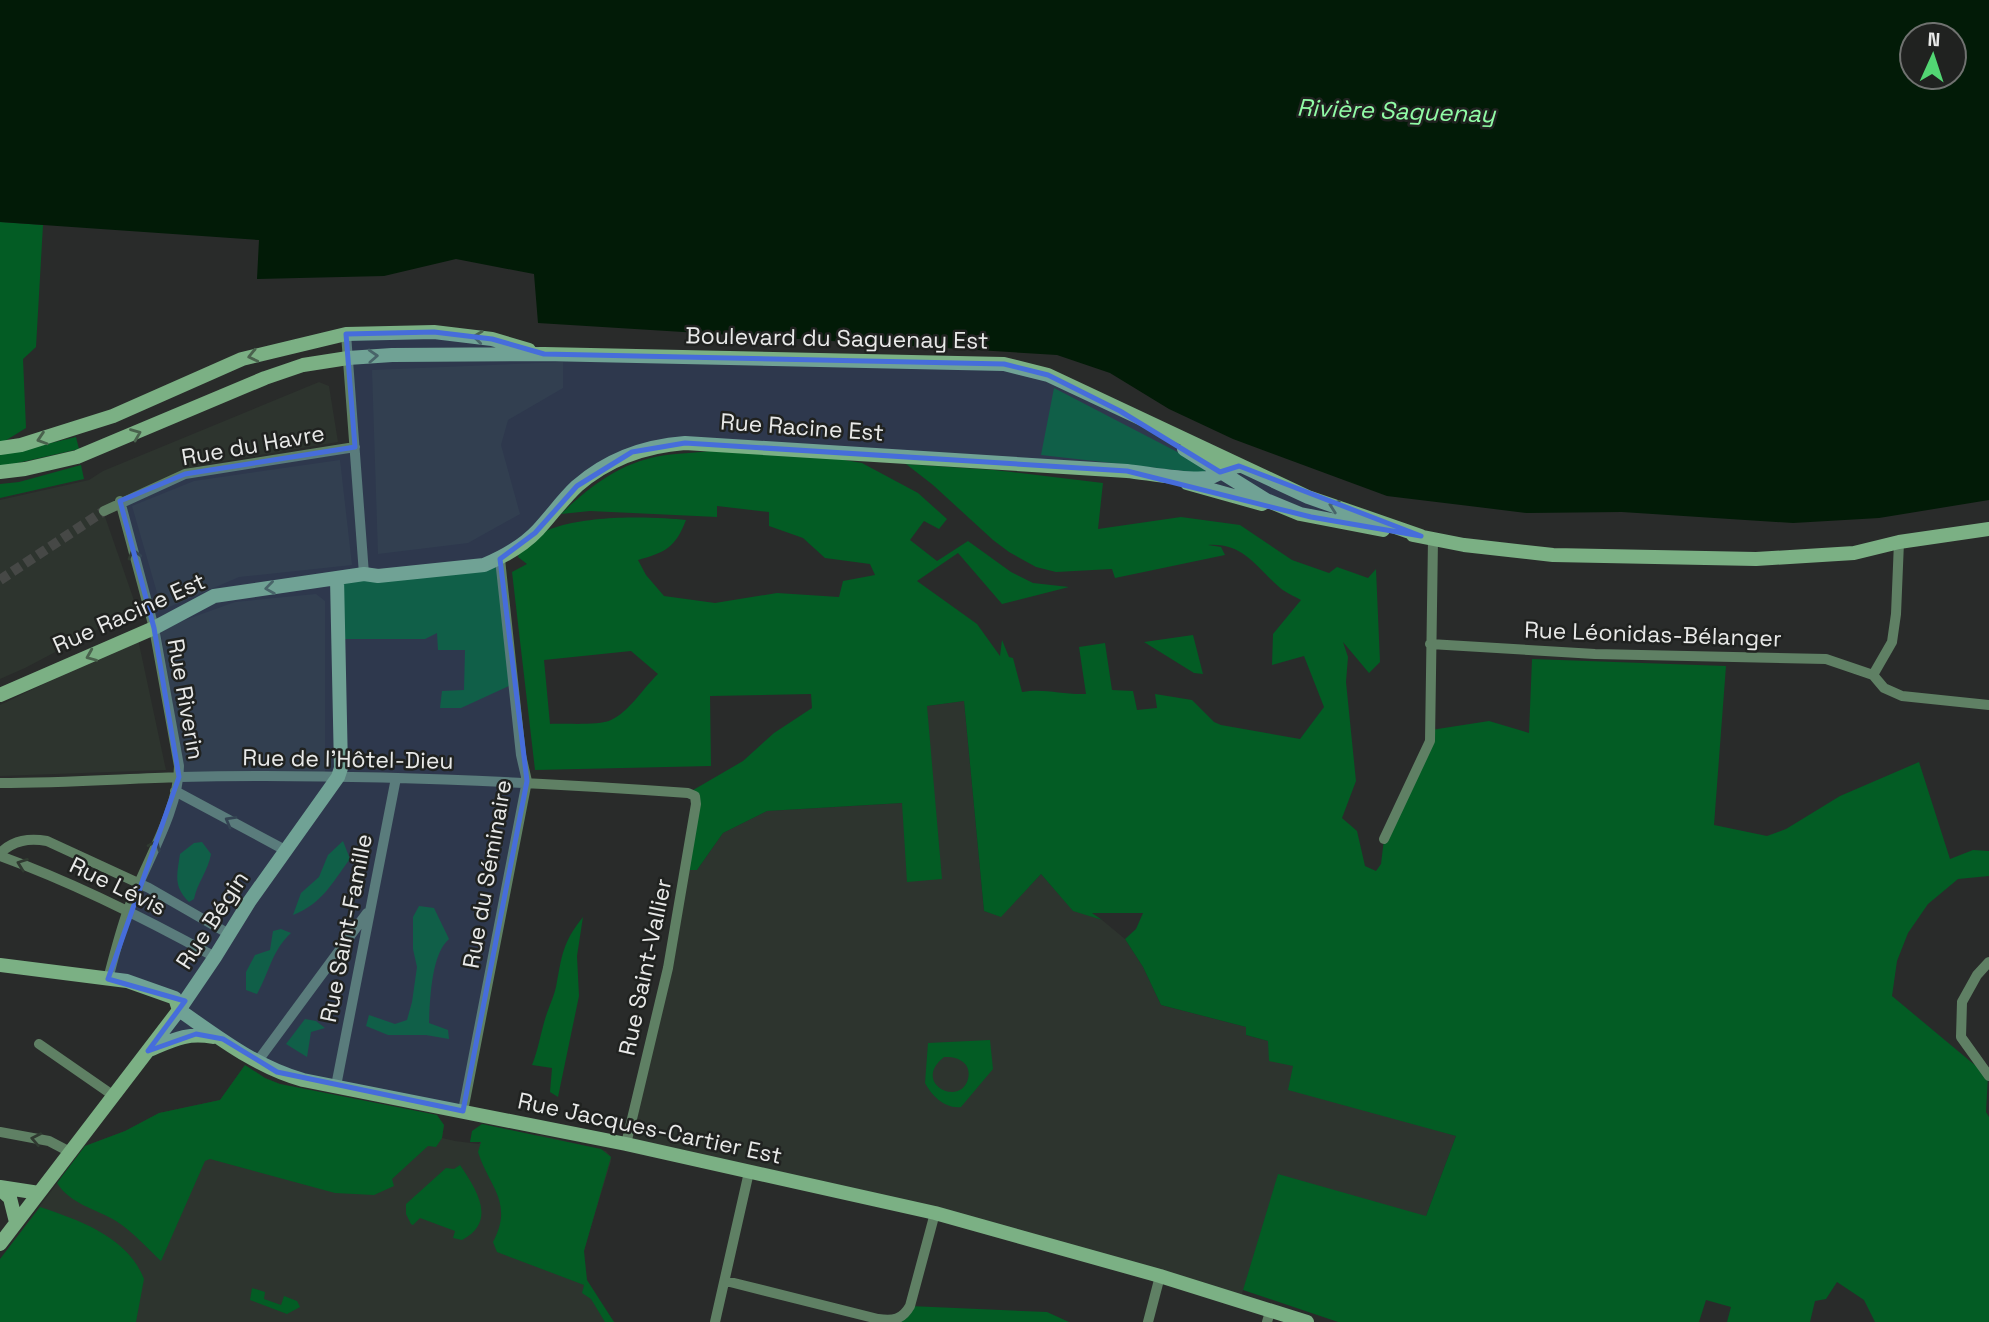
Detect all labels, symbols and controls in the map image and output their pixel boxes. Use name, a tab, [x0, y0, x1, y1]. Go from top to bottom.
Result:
north arrow	[1898, 21, 1968, 91]
text: N	[1927, 27, 1941, 52]
water label: Rivière Saguenay	[1296, 92, 1497, 129]
street label: Boulevard du Saguenay Est	[685, 320, 989, 356]
one-way arrow	[472, 330, 484, 345]
one-way arrow	[247, 348, 259, 362]
one-way arrow	[368, 349, 379, 364]
street label: Rue Racine Est	[719, 406, 885, 448]
street label: Rue du Havre	[179, 418, 327, 472]
one-way arrow	[129, 428, 141, 442]
one-way arrow	[36, 430, 48, 445]
one-way arrow	[1328, 500, 1340, 514]
one-way arrow	[128, 548, 142, 560]
street label: Rue Racine Est	[48, 566, 210, 660]
one-way arrow	[264, 580, 275, 595]
street label: Rue Léonidas-Bélanger	[1524, 615, 1782, 653]
street label: Rue Riverin	[161, 636, 211, 762]
one-way arrow	[86, 647, 98, 661]
street label: Rue de l'Hôtel-Dieu	[242, 742, 454, 776]
street label: Rue du Séminaire	[456, 777, 518, 971]
one-way arrow	[225, 815, 238, 829]
street label: Rue Saint-Famille	[313, 831, 379, 1025]
one-way arrow	[147, 840, 161, 852]
street label: Rue Lévis	[65, 850, 171, 922]
one-way arrow	[16, 858, 28, 872]
street label: Rue Bégin	[169, 865, 255, 975]
street label: Rue Saint-Vallier	[612, 876, 678, 1058]
street label: Rue Jacques-Cartier Est	[515, 1085, 785, 1171]
one-way arrow	[30, 1132, 42, 1147]

